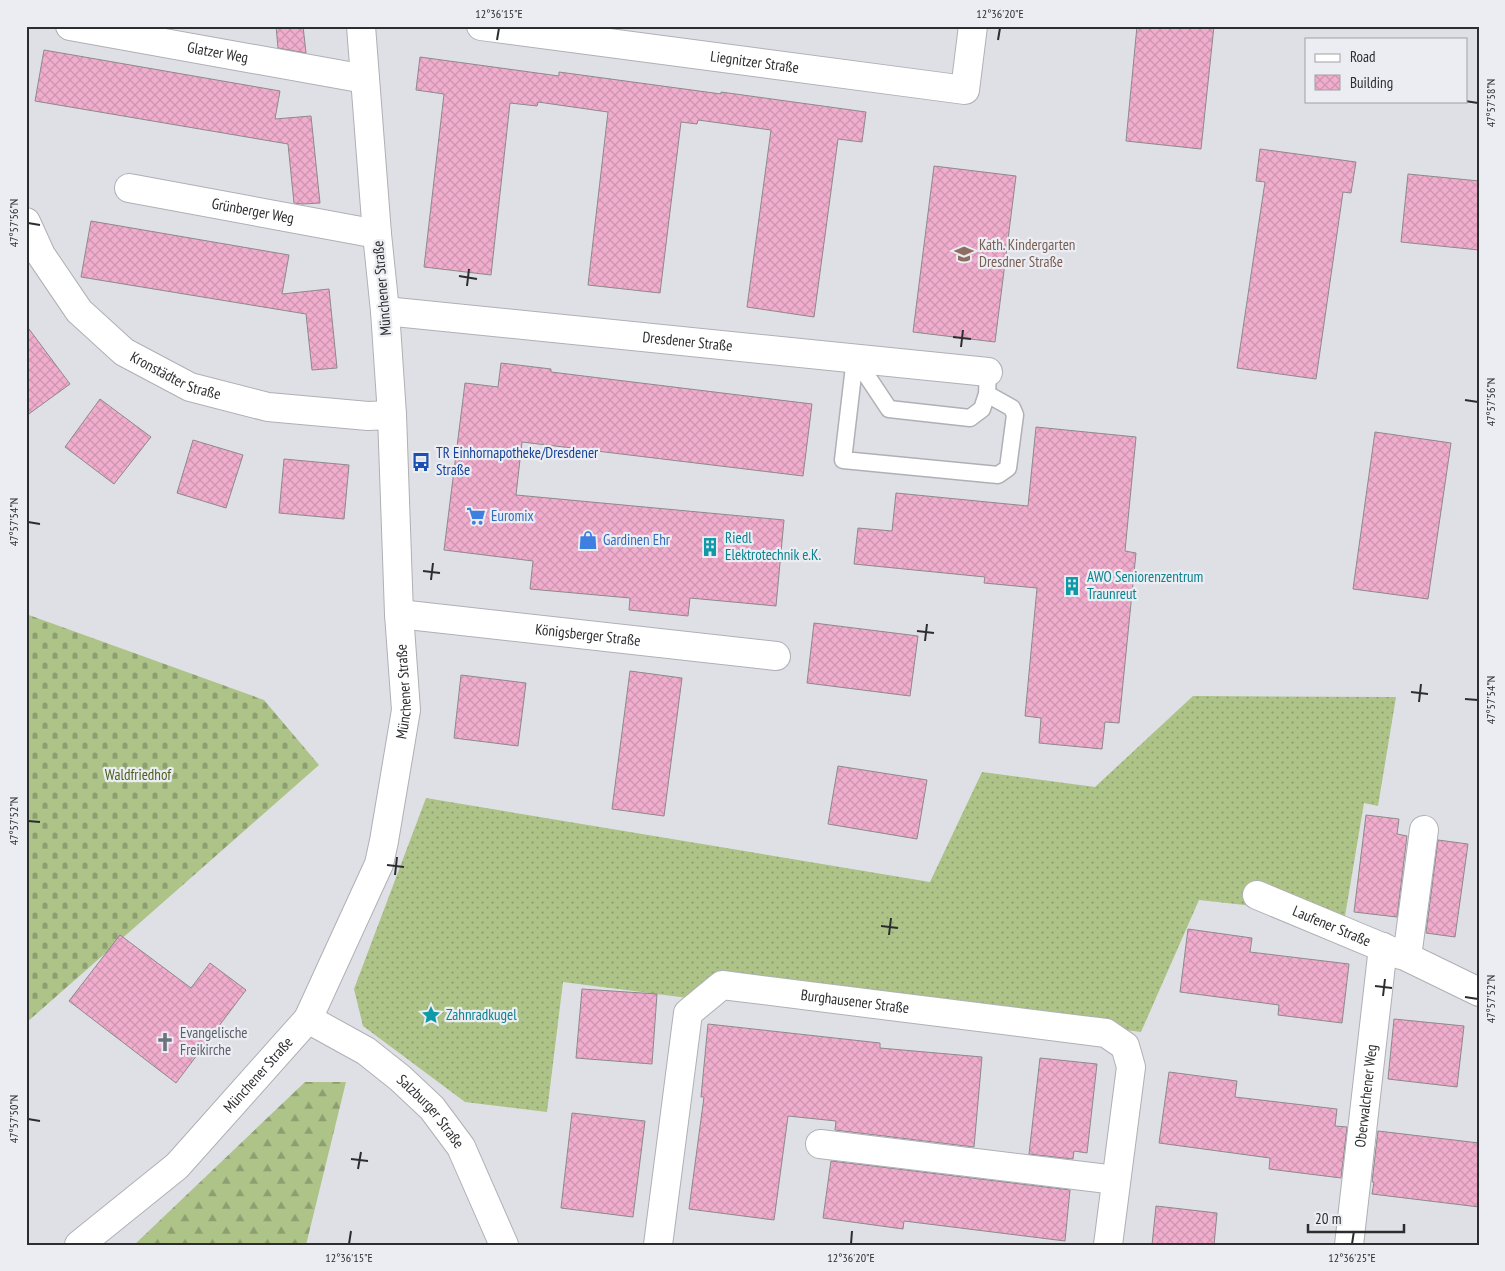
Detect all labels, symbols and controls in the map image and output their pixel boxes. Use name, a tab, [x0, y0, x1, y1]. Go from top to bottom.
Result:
text: 12°36'15"E	[475, 6, 523, 21]
text: 12°36'20"E	[976, 6, 1024, 21]
street label: Glatzer Weg	[186, 37, 250, 67]
legend	[1305, 38, 1468, 102]
street label: Liegnitzer Straße	[709, 46, 800, 77]
text: Road	[1350, 47, 1376, 66]
text: Building	[1350, 73, 1393, 92]
text: 47°57'58"N	[1483, 79, 1498, 127]
street label: Grünberger Weg	[210, 194, 296, 227]
text: 47°57'56"N	[6, 199, 21, 247]
place label: Kath. Kindergarten Dresdner Straße	[979, 235, 1075, 271]
street label: Münchener Straße	[368, 240, 395, 336]
school or university icon: Kath. Kindergarten Dresdner Straße	[953, 243, 975, 265]
street label: Dresdener Straße	[642, 327, 733, 355]
street label: Kronstädter Straße	[127, 347, 223, 404]
text: 47°57'56"N	[1483, 378, 1498, 426]
place label: TR Einhornapotheke/Dresdener Straße	[436, 443, 599, 479]
bus stop icon: TR Einhornapotheke/Dresdener Straße	[410, 451, 432, 473]
text: 47°57'54"N	[6, 498, 21, 546]
supermarket icon: Euromix	[465, 505, 487, 527]
place label: Euromix	[491, 506, 534, 525]
place label: Riedl Elektrotechnik e.K.	[725, 528, 821, 564]
shop icon: Gardinen Ehr	[577, 529, 599, 551]
place label: Gardinen Ehr	[603, 530, 671, 549]
building icon: Riedl Elektrotechnik e.K.	[699, 536, 721, 558]
place label: AWO Seniorenzentrum Traunreut	[1087, 567, 1203, 603]
building icon: AWO Seniorenzentrum Traunreut	[1061, 575, 1083, 597]
street label: Königsberger Straße	[534, 619, 642, 650]
street label: Münchener Straße	[391, 644, 415, 740]
text: 47°57'54"N	[1483, 676, 1498, 724]
park label: Waldfriedhof	[105, 765, 172, 784]
text: 47°57'52"N	[6, 797, 21, 845]
street label: Laufener Straße	[1290, 901, 1374, 950]
text: 47°57'52"N	[1483, 975, 1498, 1023]
street label: Burghausener Straße	[800, 985, 910, 1017]
place icon: Zahnradkugel	[420, 1004, 442, 1026]
place label: Zahnradkugel	[446, 1005, 517, 1024]
place label: Evangelische Freikirche	[180, 1023, 247, 1059]
church icon: Evangelische Freikirche	[154, 1031, 176, 1053]
street label: Münchener Straße	[219, 1033, 297, 1116]
street label: Oberwalchener Weg	[1350, 1043, 1381, 1148]
street label: Salzburger Straße	[393, 1070, 469, 1152]
text: 47°57'50"N	[6, 1095, 21, 1143]
scale bar	[1308, 1201, 1404, 1233]
text: 20 m	[1315, 1209, 1341, 1228]
text: 12°36'15"E	[325, 1250, 373, 1265]
text: 12°36'20"E	[827, 1250, 875, 1265]
text: 12°36'25"E	[1328, 1250, 1376, 1265]

